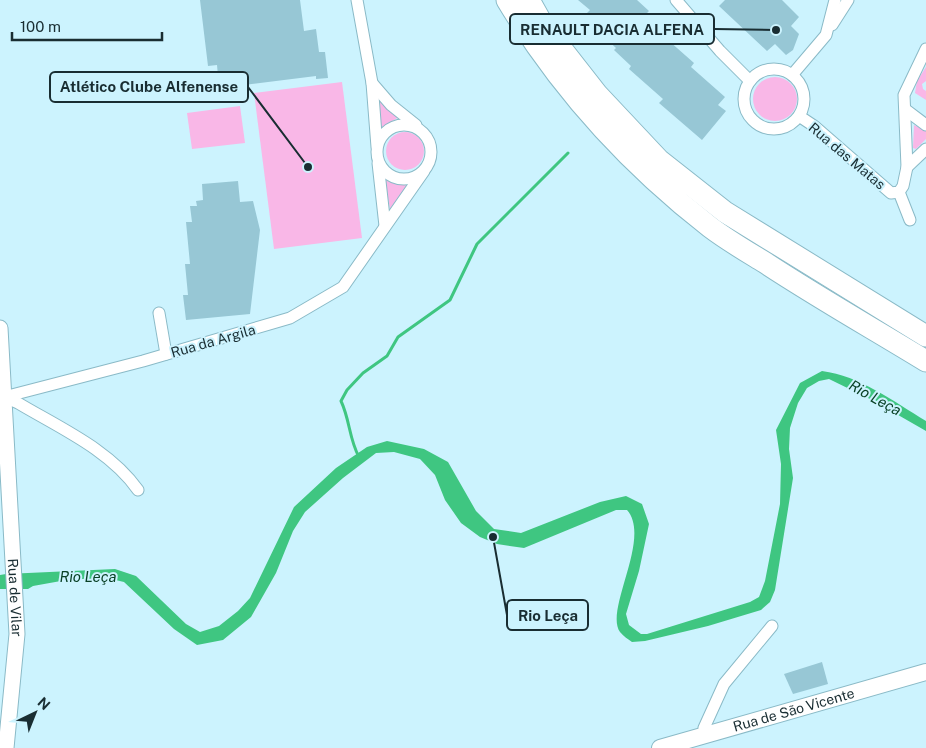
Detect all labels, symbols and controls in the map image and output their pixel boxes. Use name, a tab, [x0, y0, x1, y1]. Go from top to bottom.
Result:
scale bar	[12, 10, 162, 42]
callout: RENAULT DACIA ALFENA	[510, 14, 714, 44]
text: 100 m	[20, 18, 61, 35]
text: RENAULT DACIA ALFENA	[520, 21, 704, 38]
callout: Atlético Clube Alfenense	[50, 72, 248, 102]
text: Atlético Clube Alfenense	[60, 78, 238, 95]
street label: Rua das Matas	[806, 119, 888, 193]
street label: Rua da Argila	[169, 321, 257, 361]
water label: Rio Leça	[846, 376, 904, 419]
street label: Rua de Vilar	[5, 558, 25, 637]
water label: Rio Leça	[60, 568, 117, 585]
callout: Rio Leça	[507, 600, 588, 630]
text: Rio Leça	[518, 607, 578, 624]
street label: Rua de São Vicente	[731, 685, 856, 735]
north arrow	[10, 688, 60, 738]
text: N	[34, 694, 53, 713]

